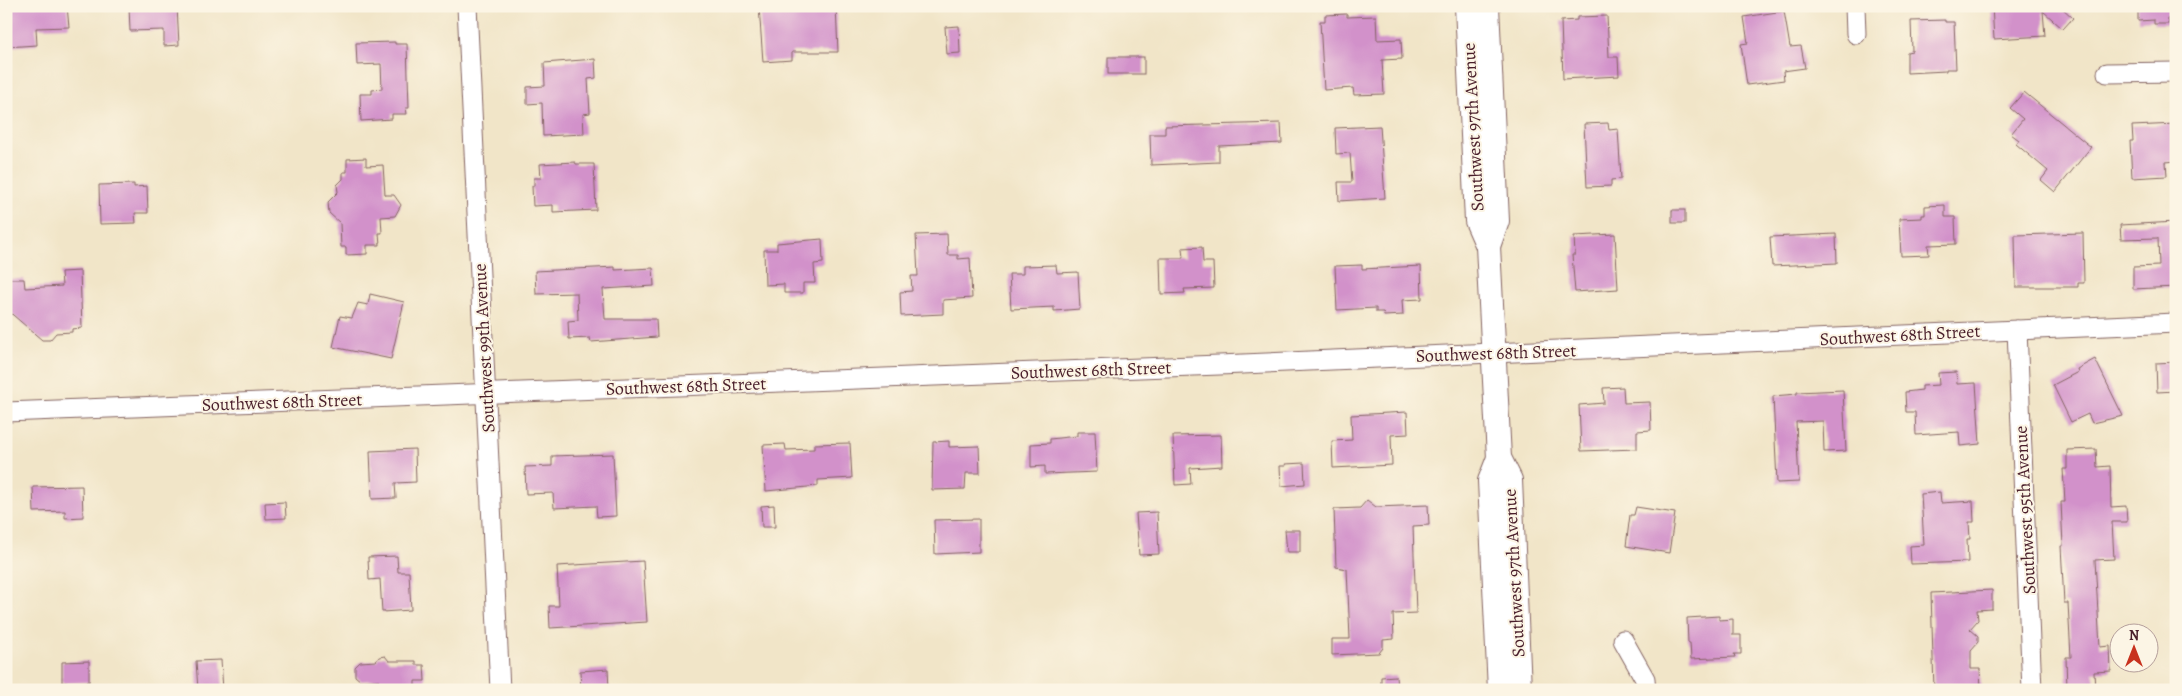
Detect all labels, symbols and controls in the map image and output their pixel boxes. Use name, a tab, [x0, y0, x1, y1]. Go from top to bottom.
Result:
street label: Southwest 97th Avenue	[1457, 42, 1489, 212]
street label: Southwest 99th Avenue	[468, 263, 500, 433]
street label: Southwest 68th Street	[1819, 319, 1981, 351]
street label: Southwest 68th Street	[1415, 338, 1577, 368]
street label: Southwest 68th Street	[1010, 355, 1172, 385]
street label: Southwest 68th Street	[605, 371, 767, 401]
street label: Southwest 68th Street	[201, 387, 363, 417]
street label: Southwest 95th Avenue	[2009, 425, 2041, 595]
street label: Southwest 97th Avenue	[1498, 488, 1530, 658]
north arrow	[2110, 624, 2160, 674]
text: N	[2129, 626, 2139, 645]

